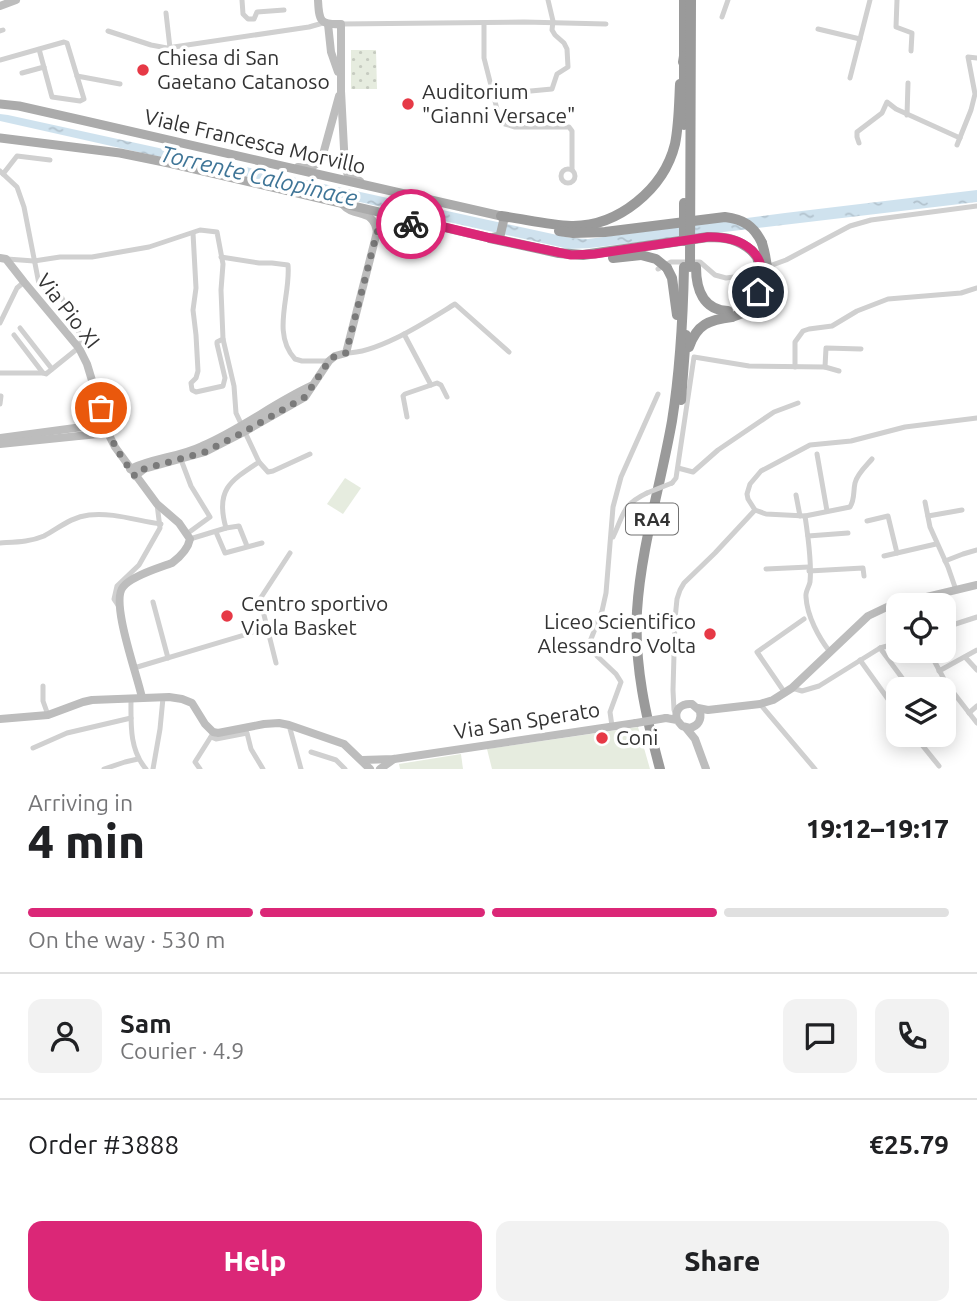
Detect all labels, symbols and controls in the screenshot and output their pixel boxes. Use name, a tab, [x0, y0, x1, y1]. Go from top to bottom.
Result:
place label: Chiesa di San Gaetano Catanoso	[157, 45, 330, 93]
marker: Chiesa di San Gaetano Catanoso	[135, 62, 151, 78]
place label: Auditorium "Gianni Versace"	[422, 79, 575, 127]
marker: Auditorium "Gianni Versace"	[400, 96, 416, 112]
street label: Viale Francesca Morvillo	[142, 104, 368, 178]
water label: Torrente Calopinace	[158, 141, 361, 210]
courier	[376, 189, 446, 259]
icon: bike	[392, 205, 430, 243]
pin	[728, 262, 788, 322]
street label: Via Pio XI	[32, 268, 105, 352]
icon: home	[739, 273, 777, 311]
pin	[71, 378, 131, 438]
icon: bag	[82, 389, 120, 427]
road number: RA4	[626, 504, 678, 534]
place label: Centro sportivo Viola Basket	[241, 591, 388, 639]
map controls	[886, 593, 956, 747]
button: locate	[886, 593, 956, 663]
marker: Centro sportivo Viola Basket	[219, 608, 235, 624]
place label: Liceo Scientifico Alessandro Volta	[538, 609, 696, 657]
marker: Liceo Scientifico Alessandro Volta	[702, 626, 718, 642]
button: layers	[886, 677, 956, 747]
street label: Via San Sperato	[452, 697, 602, 743]
place label: Coni	[616, 725, 658, 749]
marker: Coni	[594, 730, 610, 746]
text: Arriving in	[28, 790, 133, 815]
text: 19:12–19:17	[806, 814, 949, 843]
text: 4 min	[28, 815, 145, 867]
text: On the way · 530 m	[28, 927, 225, 952]
button: person	[28, 999, 102, 1073]
button: chat	[783, 999, 857, 1073]
button: phone	[875, 999, 949, 1073]
text: Sam	[120, 1009, 172, 1038]
text: Courier · 4.9	[120, 1038, 244, 1063]
text: Order #3888	[28, 1130, 179, 1159]
text: €25.79	[869, 1130, 949, 1159]
button: Help	[28, 1221, 482, 1301]
button: Share	[496, 1221, 949, 1301]

